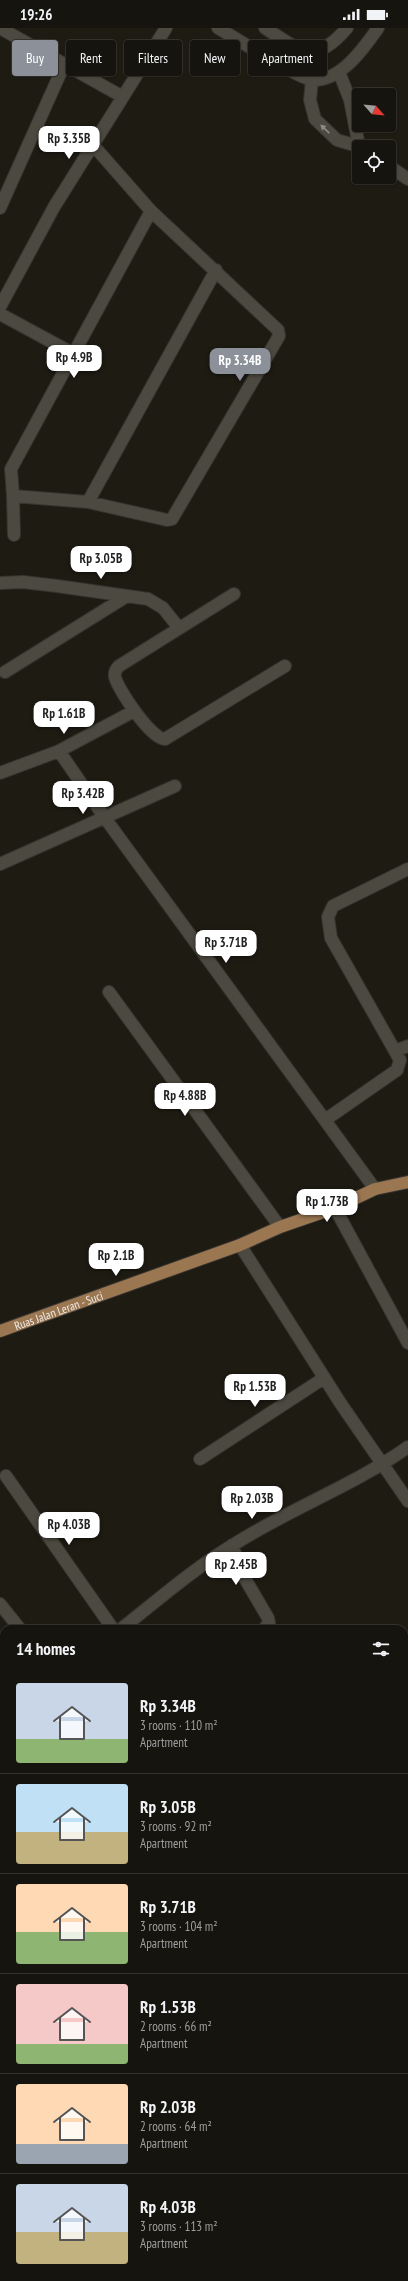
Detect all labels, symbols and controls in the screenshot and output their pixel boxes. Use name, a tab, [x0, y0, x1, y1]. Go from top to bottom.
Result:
text: 19:26	[20, 5, 52, 24]
chip: Buy	[12, 40, 58, 76]
chip: Rent	[66, 40, 116, 76]
chip: Filters	[124, 40, 182, 76]
chip: New	[190, 40, 240, 76]
chip: Apartment	[248, 40, 327, 76]
north arrow	[352, 88, 396, 132]
map controls	[352, 88, 396, 184]
one-way arrow	[320, 124, 330, 134]
pin: Rp 3.35B	[28, 126, 110, 160]
text: Rp 3.35B	[48, 130, 90, 147]
button: locate	[352, 140, 396, 184]
pin: Rp 4.9B	[37, 345, 111, 379]
pin: Rp 3.34B	[199, 348, 281, 382]
text: Rp 4.9B	[56, 349, 92, 366]
text: Rp 3.34B	[219, 352, 261, 369]
pin: Rp 3.05B	[60, 546, 142, 580]
text: Rp 3.05B	[80, 550, 122, 567]
pin: Rp 1.61B	[23, 701, 105, 735]
text: Rp 1.61B	[43, 705, 85, 722]
pin: Rp 3.42B	[42, 781, 124, 815]
text: Rp 3.42B	[62, 785, 104, 802]
pin: Rp 3.71B	[185, 930, 267, 964]
text: Rp 3.71B	[205, 934, 247, 951]
pin: Rp 4.88B	[144, 1083, 226, 1117]
text: Rp 4.88B	[164, 1087, 206, 1104]
pin: Rp 1.73B	[286, 1189, 368, 1223]
text: Rp 1.73B	[306, 1193, 348, 1210]
pin: Rp 2.1B	[79, 1243, 153, 1277]
text: Rp 2.1B	[98, 1247, 134, 1264]
street label: Ruas Jalan Leran - Suci	[12, 1287, 105, 1333]
pin: Rp 1.53B	[214, 1374, 296, 1408]
text: Rp 1.53B	[234, 1378, 276, 1395]
pin: Rp 2.03B	[211, 1486, 293, 1520]
text: Rp 2.03B	[231, 1490, 273, 1507]
pin: Rp 4.03B	[28, 1512, 110, 1546]
text: Rp 4.03B	[48, 1516, 90, 1533]
pin: Rp 2.45B	[195, 1552, 277, 1586]
text: Rp 2.45B	[215, 1556, 257, 1573]
text: 14 homes	[16, 1638, 75, 1660]
icon: filters	[370, 1638, 392, 1660]
text: Rp 3.34B	[140, 1695, 196, 1717]
icon: home	[48, 1699, 96, 1747]
text: 3 rooms · 110 m²	[140, 1717, 218, 1734]
text: Apartment	[140, 1734, 188, 1751]
text: Rp 3.05B	[140, 1796, 196, 1818]
icon: home	[48, 1800, 96, 1848]
text: 3 rooms · 92 m²	[140, 1818, 212, 1835]
text: Apartment	[140, 1835, 188, 1852]
text: Rp 3.71B	[140, 1896, 196, 1918]
icon: home	[48, 1900, 96, 1948]
text: 3 rooms · 104 m²	[140, 1918, 218, 1935]
text: Apartment	[140, 1935, 188, 1952]
text: Rp 1.53B	[140, 1996, 196, 2018]
icon: home	[48, 2000, 96, 2048]
text: 2 rooms · 66 m²	[140, 2018, 212, 2035]
text: Apartment	[140, 2035, 188, 2052]
text: Rp 2.03B	[140, 2096, 196, 2118]
icon: home	[48, 2100, 96, 2148]
text: 2 rooms · 64 m²	[140, 2118, 212, 2135]
text: Apartment	[140, 2135, 188, 2152]
text: Rp 4.03B	[140, 2196, 196, 2218]
icon: home	[48, 2200, 96, 2248]
text: 3 rooms · 113 m²	[140, 2218, 218, 2235]
text: Apartment	[140, 2235, 188, 2252]

